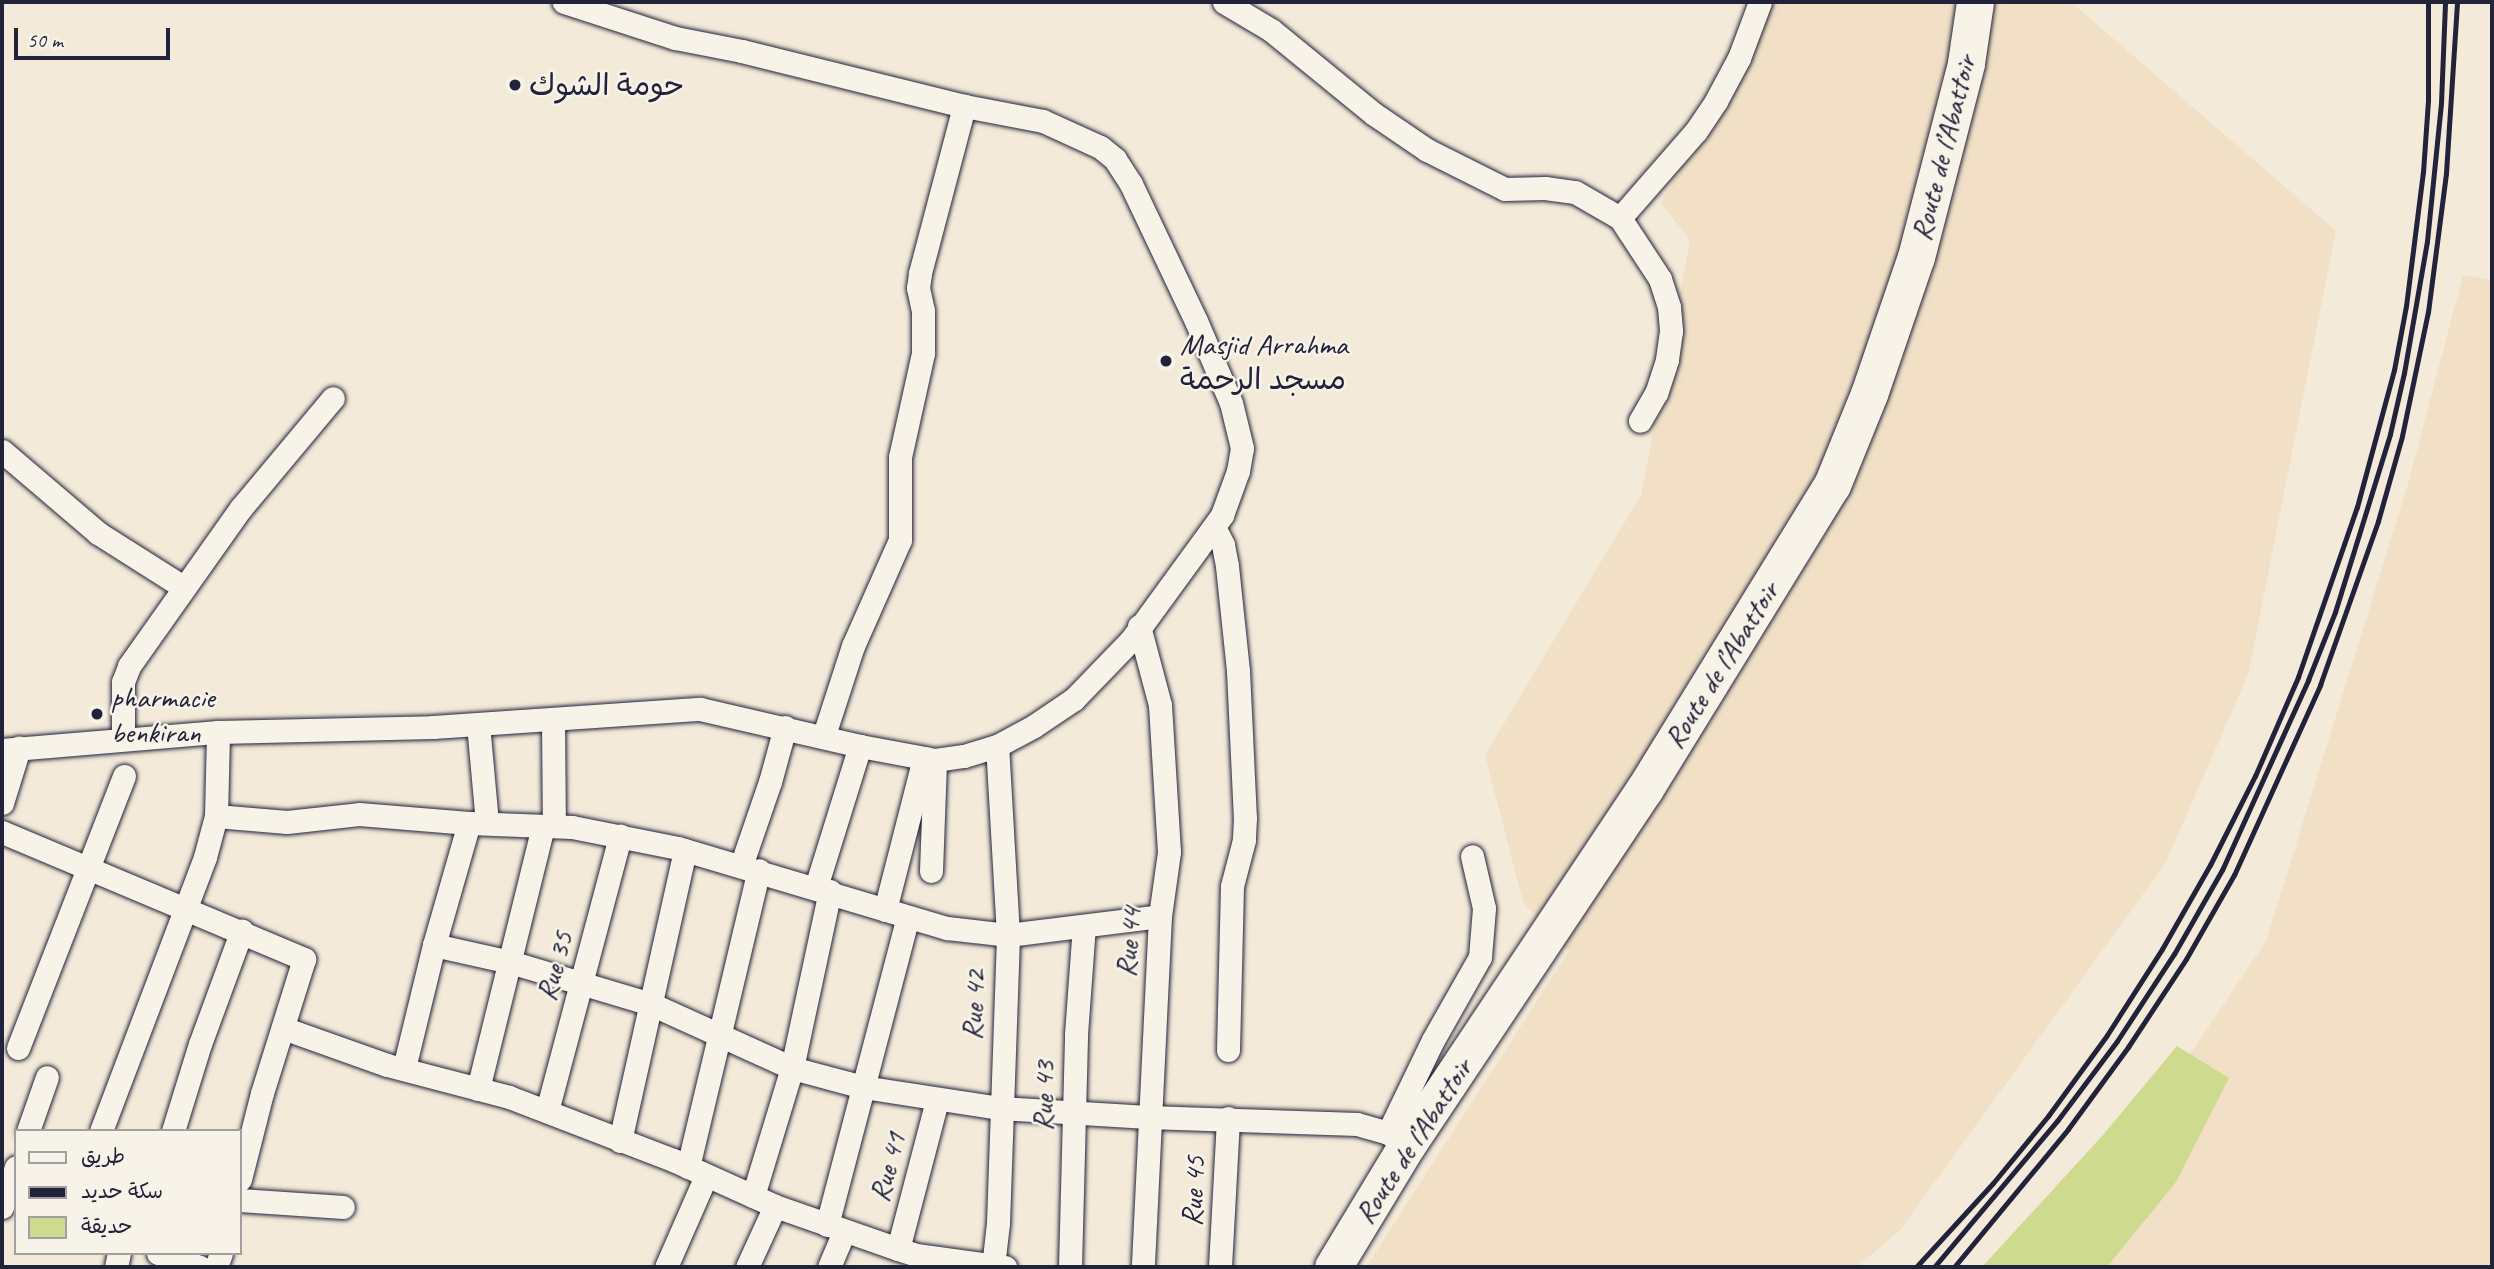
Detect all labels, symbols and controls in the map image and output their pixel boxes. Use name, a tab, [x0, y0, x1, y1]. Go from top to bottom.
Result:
scale bar	[18, 14, 173, 58]
text: 50 m	[27, 27, 63, 53]
street label: Route de l’Abattoir	[1903, 52, 1983, 244]
place label: حومة الشوك	[529, 67, 684, 103]
marker: حومة الشوك	[507, 77, 523, 93]
place label: Masjid Arrahma مسجد الرحمة	[1180, 326, 1348, 396]
marker: Masjid Arrahma مسجد الرحمة	[1158, 353, 1174, 369]
street label: Route de l’Abattoir	[1655, 575, 1787, 755]
place label: pharmacie benkiran	[111, 679, 215, 750]
marker: pharmacie benkiran	[89, 706, 105, 722]
street label: Rue 44	[1107, 905, 1149, 979]
street label: Rue 35	[528, 927, 580, 1005]
street label: Rue 42	[953, 969, 993, 1041]
street label: Route de l’Abattoir	[1346, 1052, 1480, 1230]
street label: Rue 43	[1024, 1061, 1062, 1131]
street label: Rue 41	[861, 1128, 913, 1206]
legend	[14, 1129, 242, 1255]
text: طريق	[81, 1143, 125, 1169]
street label: Rue 45	[1173, 1155, 1213, 1227]
text: سكة حديد	[81, 1178, 163, 1204]
text: حديقة	[81, 1213, 132, 1239]

